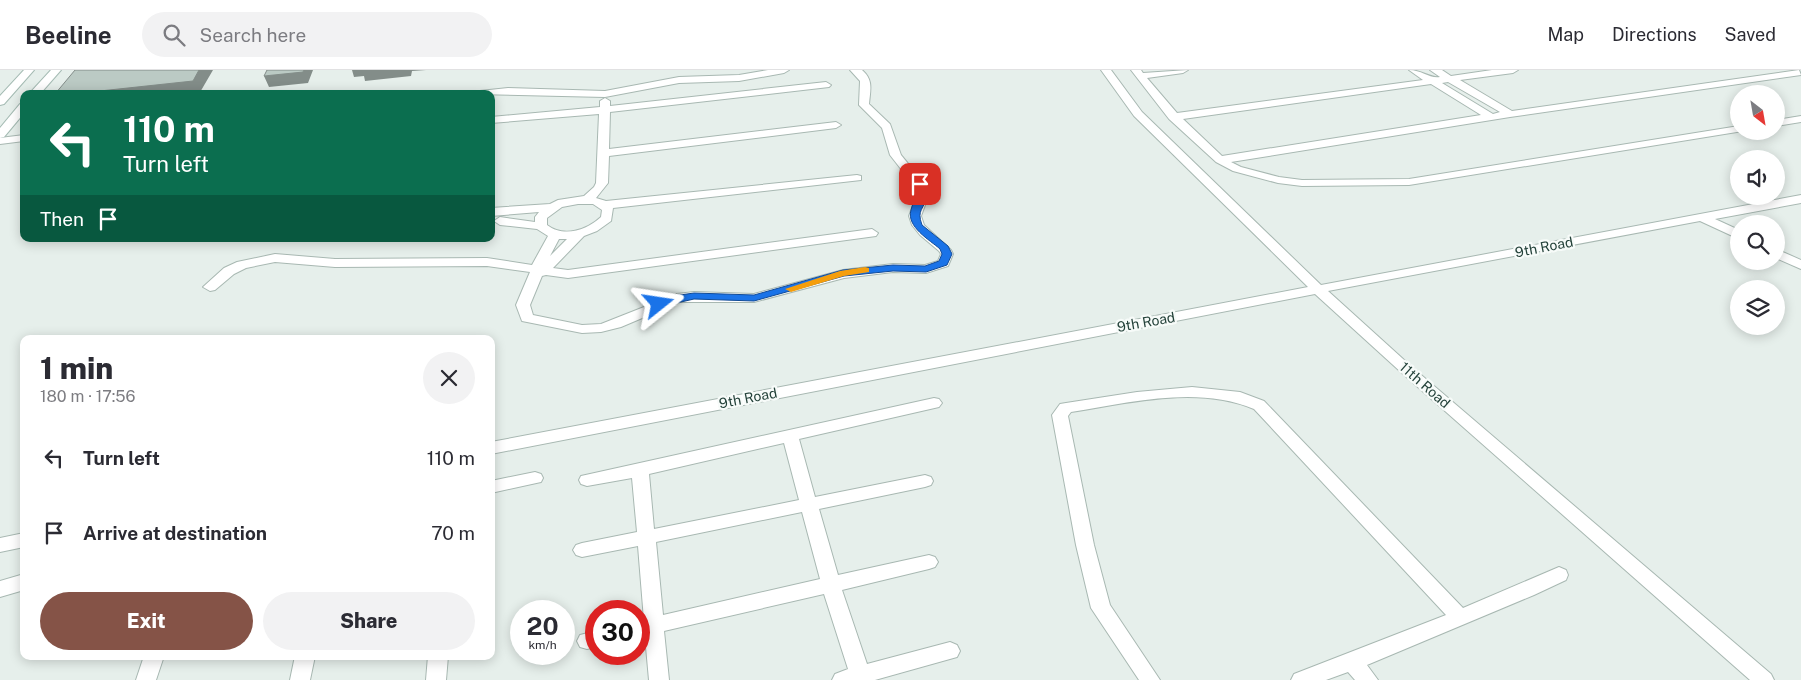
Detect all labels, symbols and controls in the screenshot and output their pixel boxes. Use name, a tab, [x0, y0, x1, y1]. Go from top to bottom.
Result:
search box	[142, 12, 492, 57]
text: Beeline	[25, 21, 112, 49]
icon: search	[160, 21, 188, 49]
text: Search here	[200, 24, 306, 46]
text: Map	[1547, 24, 1584, 45]
text: Directions	[1612, 24, 1697, 45]
text: Saved	[1725, 24, 1776, 45]
north arrow	[1730, 85, 1785, 140]
map controls	[1730, 85, 1785, 335]
text: 110 m	[123, 109, 215, 150]
icon: left	[40, 110, 105, 175]
button: sound	[1730, 150, 1785, 205]
text: Turn left	[123, 151, 209, 177]
pin	[899, 163, 941, 205]
icon: arrive	[906, 170, 934, 198]
icon: arrive	[94, 205, 122, 233]
text: Then	[40, 208, 84, 230]
button: search	[1730, 215, 1785, 270]
street label: 9th Road	[1514, 234, 1574, 260]
position arrow	[632, 277, 684, 329]
button: layers	[1730, 280, 1785, 335]
street label: 9th Road	[1116, 309, 1176, 335]
text: 1 min	[40, 350, 113, 386]
button: close	[423, 352, 475, 404]
street label: 11th Road	[1397, 359, 1453, 411]
street label: 9th Road	[718, 385, 778, 411]
text: 180 m · 17:56	[40, 387, 136, 406]
icon: left	[40, 444, 68, 472]
text: Turn left	[83, 447, 160, 469]
text: 110 m	[427, 447, 475, 469]
icon: arrive	[40, 519, 68, 547]
text: Arrive at destination	[83, 522, 267, 544]
text: 70 m	[431, 522, 475, 544]
button: Exit	[40, 592, 253, 650]
button: Share	[263, 592, 475, 650]
speed limit sign: 30	[585, 600, 650, 665]
text: 20	[527, 611, 559, 641]
text: km/h	[528, 638, 557, 652]

